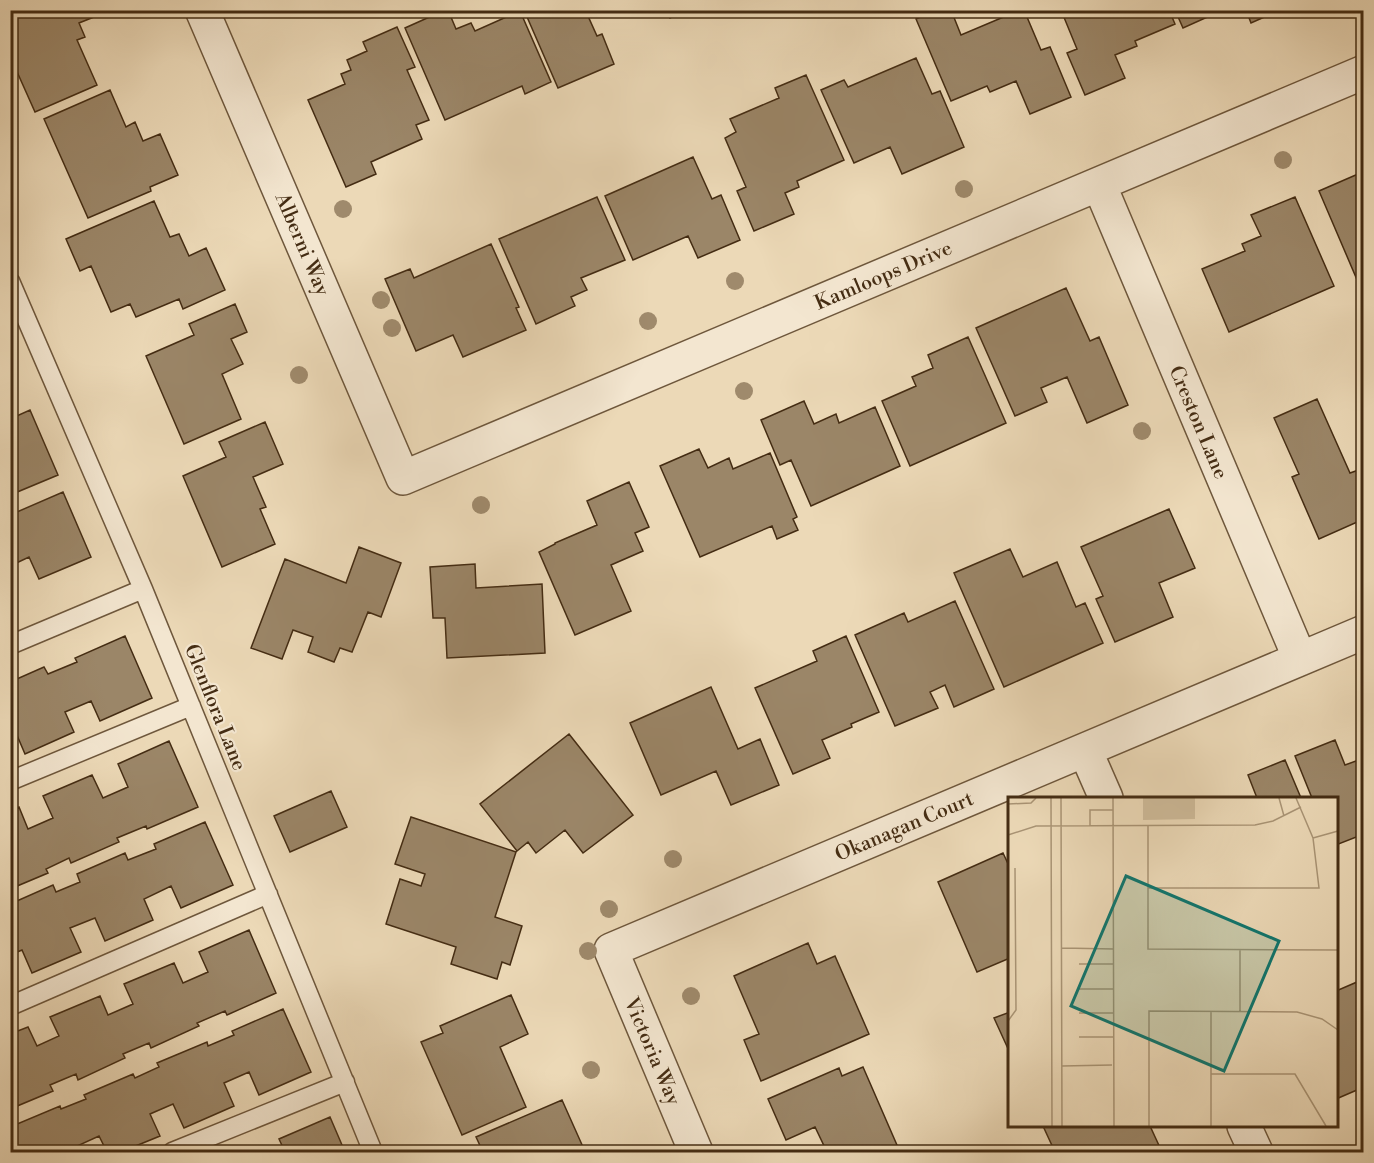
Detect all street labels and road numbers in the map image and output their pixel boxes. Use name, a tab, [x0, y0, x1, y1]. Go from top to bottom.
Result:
street label: Alberni Way	[268, 188, 335, 300]
street label: Kamloops Drive	[811, 236, 956, 317]
street label: Creston Lane	[1163, 362, 1233, 483]
street label: Glenflora Lane	[178, 641, 251, 774]
street label: Okanagan Court	[832, 787, 978, 868]
street label: Victoria Way	[617, 993, 686, 1109]

